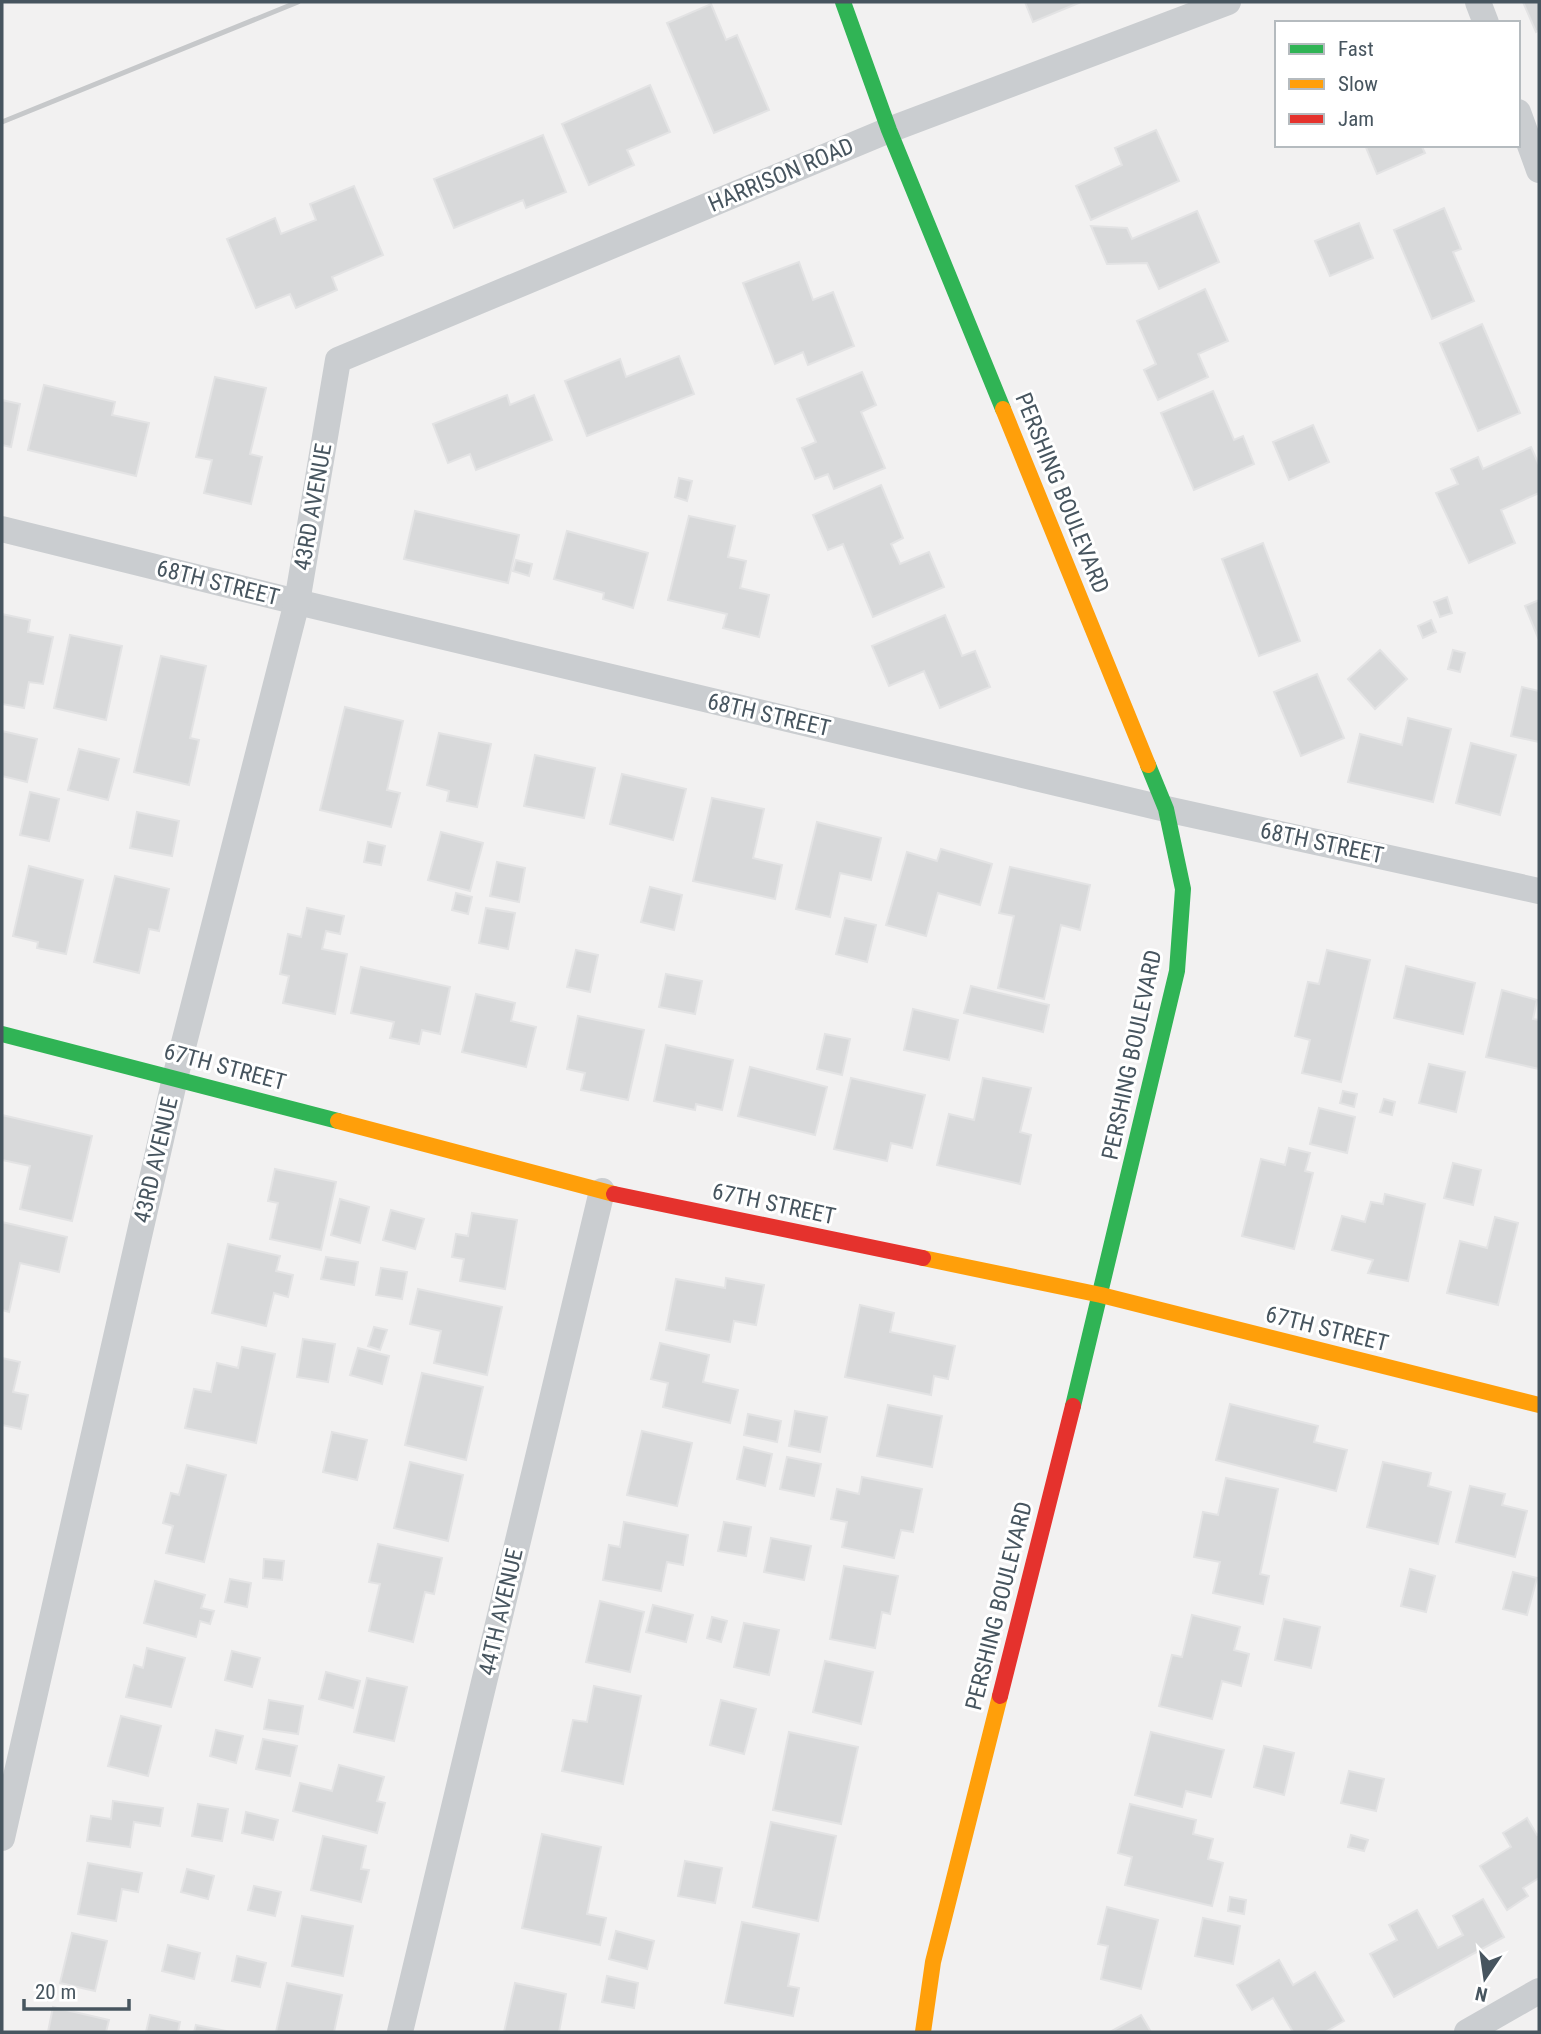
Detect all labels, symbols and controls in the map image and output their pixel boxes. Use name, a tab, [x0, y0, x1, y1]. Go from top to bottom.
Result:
legend	[1275, 21, 1520, 147]
text: Fast	[1338, 37, 1374, 61]
text: Slow	[1338, 72, 1378, 96]
text: Jam	[1338, 107, 1374, 131]
street label: HARRISON ROAD	[704, 132, 858, 218]
street label: PERSHING BOULEVARD	[1009, 389, 1115, 597]
street label: 43RD AVENUE	[289, 441, 337, 573]
street label: 68TH STREET	[154, 555, 282, 611]
street label: 68TH STREET	[705, 688, 833, 742]
street label: 68TH STREET	[1258, 817, 1386, 869]
street label: PERSHING BOULEVARD	[1097, 948, 1167, 1162]
street label: 67TH STREET	[161, 1038, 289, 1096]
street label: 43RD AVENUE	[128, 1094, 184, 1226]
street label: 67TH STREET	[710, 1178, 838, 1230]
street label: 67TH STREET	[1263, 1301, 1391, 1357]
street label: PERSHING BOULEVARD	[960, 1499, 1038, 1713]
street label: 44TH AVENUE	[473, 1546, 529, 1678]
north arrow	[1450, 1943, 1520, 2013]
scale bar	[24, 1968, 130, 2012]
text: 20 m	[35, 1980, 76, 2004]
text: N	[1473, 1982, 1490, 2007]

